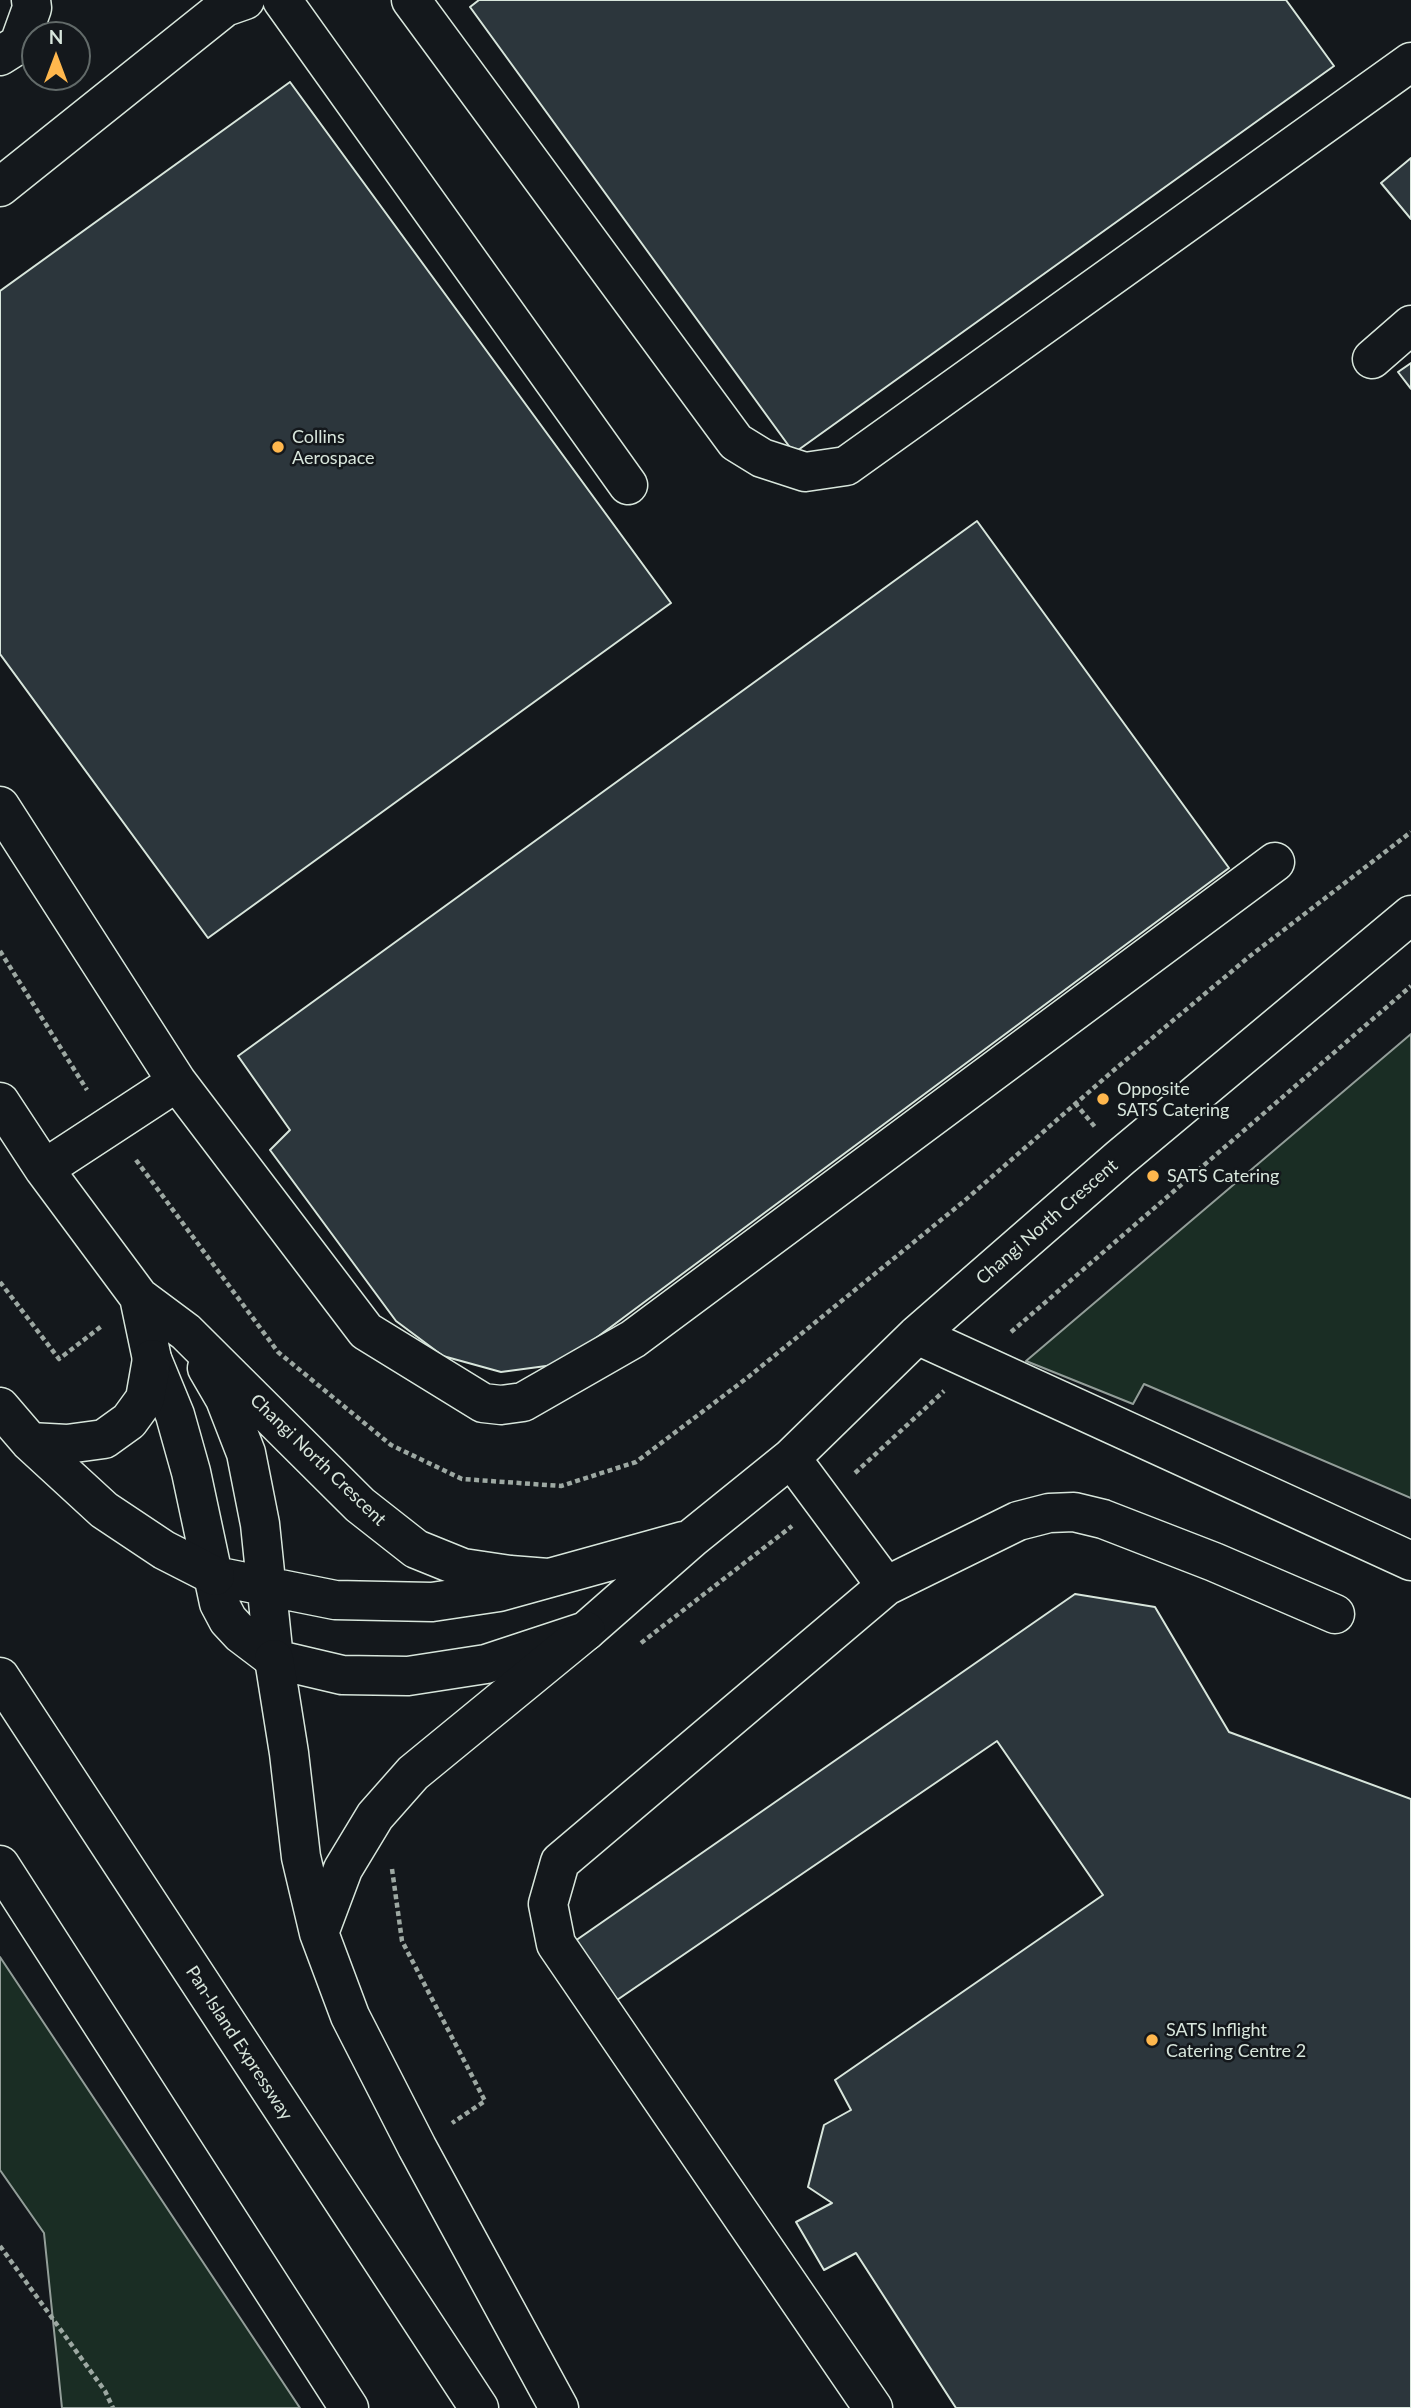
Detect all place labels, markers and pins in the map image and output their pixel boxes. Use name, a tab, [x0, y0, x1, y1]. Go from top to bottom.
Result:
place label: Collins Aerospace	[292, 426, 375, 468]
marker: Collins Aerospace	[270, 439, 286, 455]
place label: Opposite SATS Catering	[1117, 1078, 1229, 1120]
marker: Opposite SATS Catering	[1095, 1091, 1111, 1107]
place label: SATS Catering	[1167, 1165, 1279, 1187]
marker: SATS Catering	[1145, 1168, 1161, 1184]
place label: SATS Inflight Catering Centre 2	[1166, 2019, 1306, 2062]
marker: SATS Inflight Catering Centre 2	[1144, 2032, 1160, 2048]

